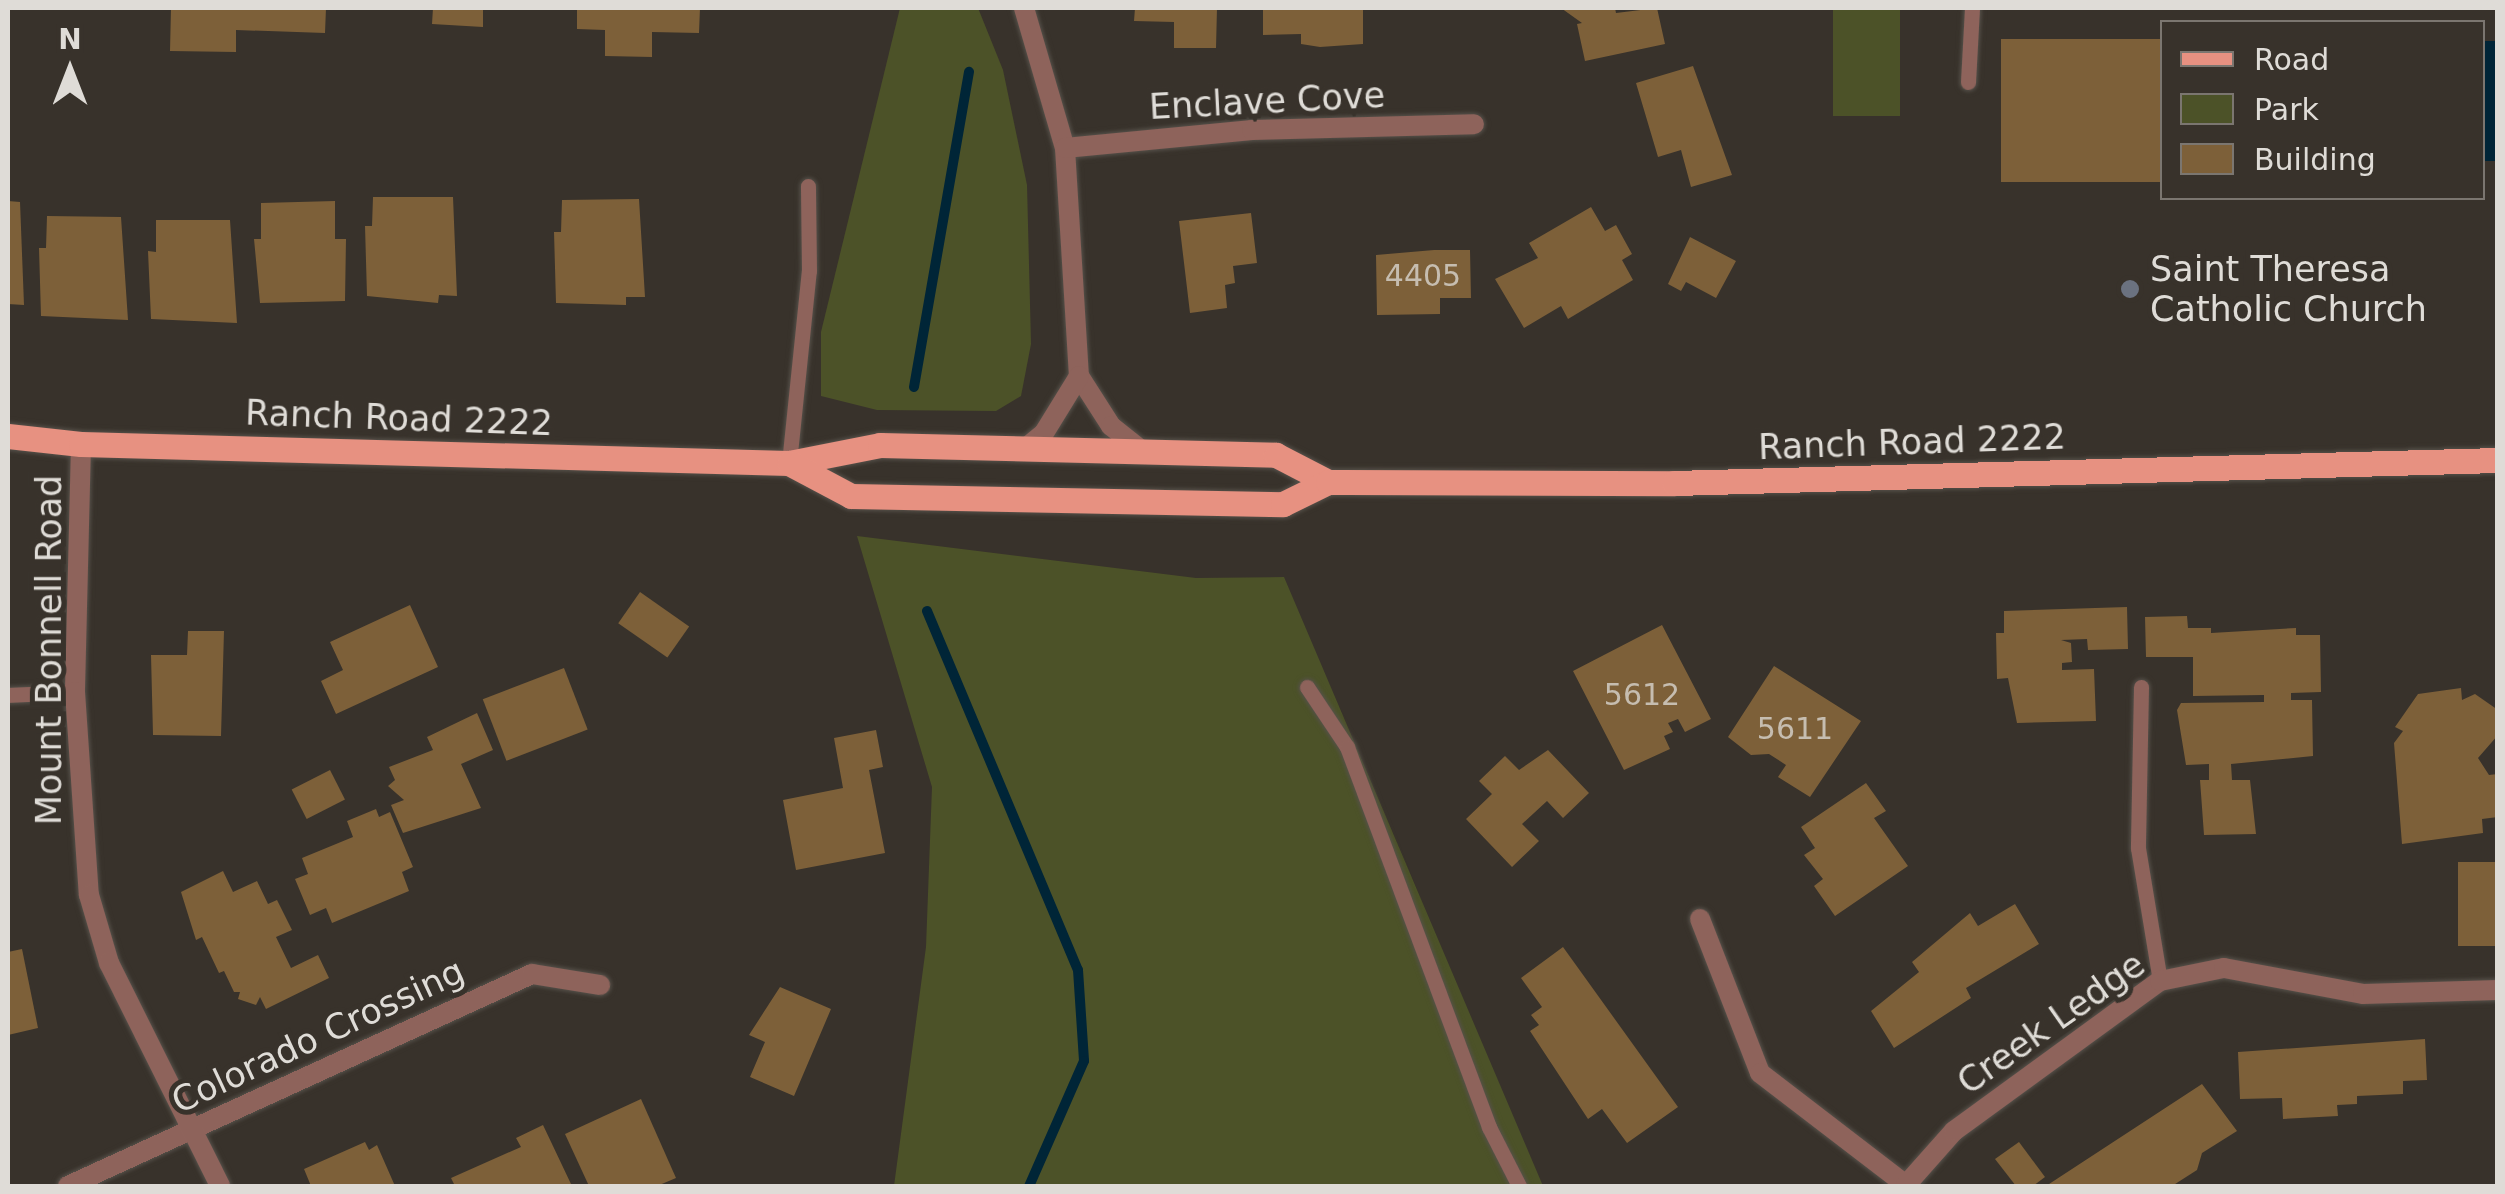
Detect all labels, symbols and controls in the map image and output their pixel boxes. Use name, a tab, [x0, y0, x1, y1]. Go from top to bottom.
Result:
north arrow	[20, 20, 120, 120]
legend	[2160, 20, 2485, 200]
text: N	[58, 23, 82, 56]
text: Road	[2254, 42, 2329, 77]
street label: Enclave Cove	[1148, 74, 1386, 128]
text: Park	[2254, 92, 2319, 127]
text: Building	[2254, 142, 2376, 177]
place label: Saint Theresa Catholic Church	[2150, 248, 2427, 330]
house number: 4405	[1385, 258, 1461, 294]
marker: Saint Theresa Catholic Church	[2119, 278, 2141, 300]
street label: Ranch Road 2222	[244, 392, 554, 444]
street label: Ranch Road 2222	[1757, 416, 2067, 468]
street label: Mount Bonnell Road	[28, 475, 70, 825]
house number: 5612	[1604, 677, 1680, 713]
house number: 5611	[1757, 711, 1833, 747]
street label: Creek Ledge	[1949, 943, 2153, 1103]
street label: Colorado Crossing	[165, 950, 471, 1122]

